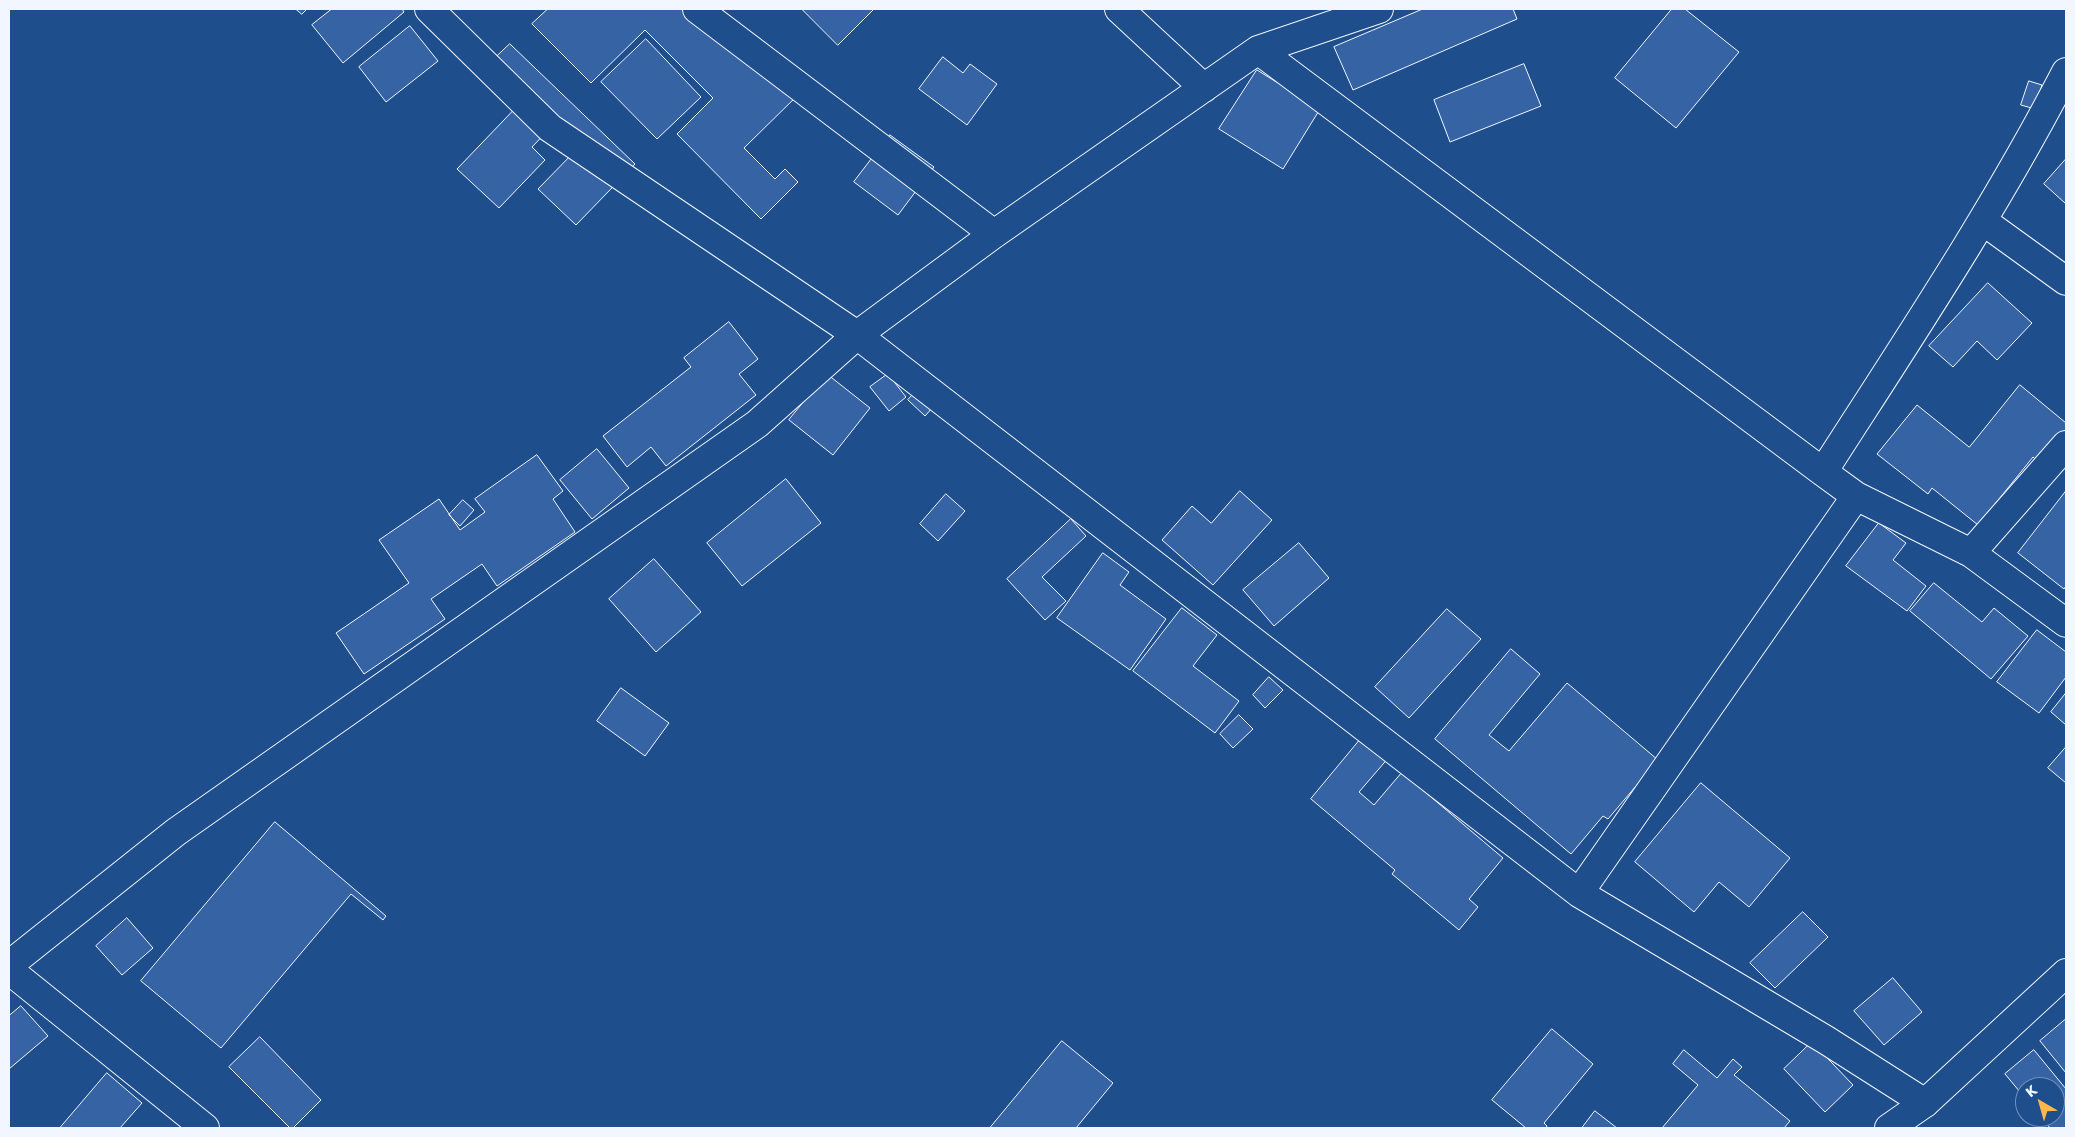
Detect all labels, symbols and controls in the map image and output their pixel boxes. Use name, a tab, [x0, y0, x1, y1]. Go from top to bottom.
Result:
north arrow	[2015, 1077, 2065, 1127]
text: K	[2021, 1080, 2041, 1102]

